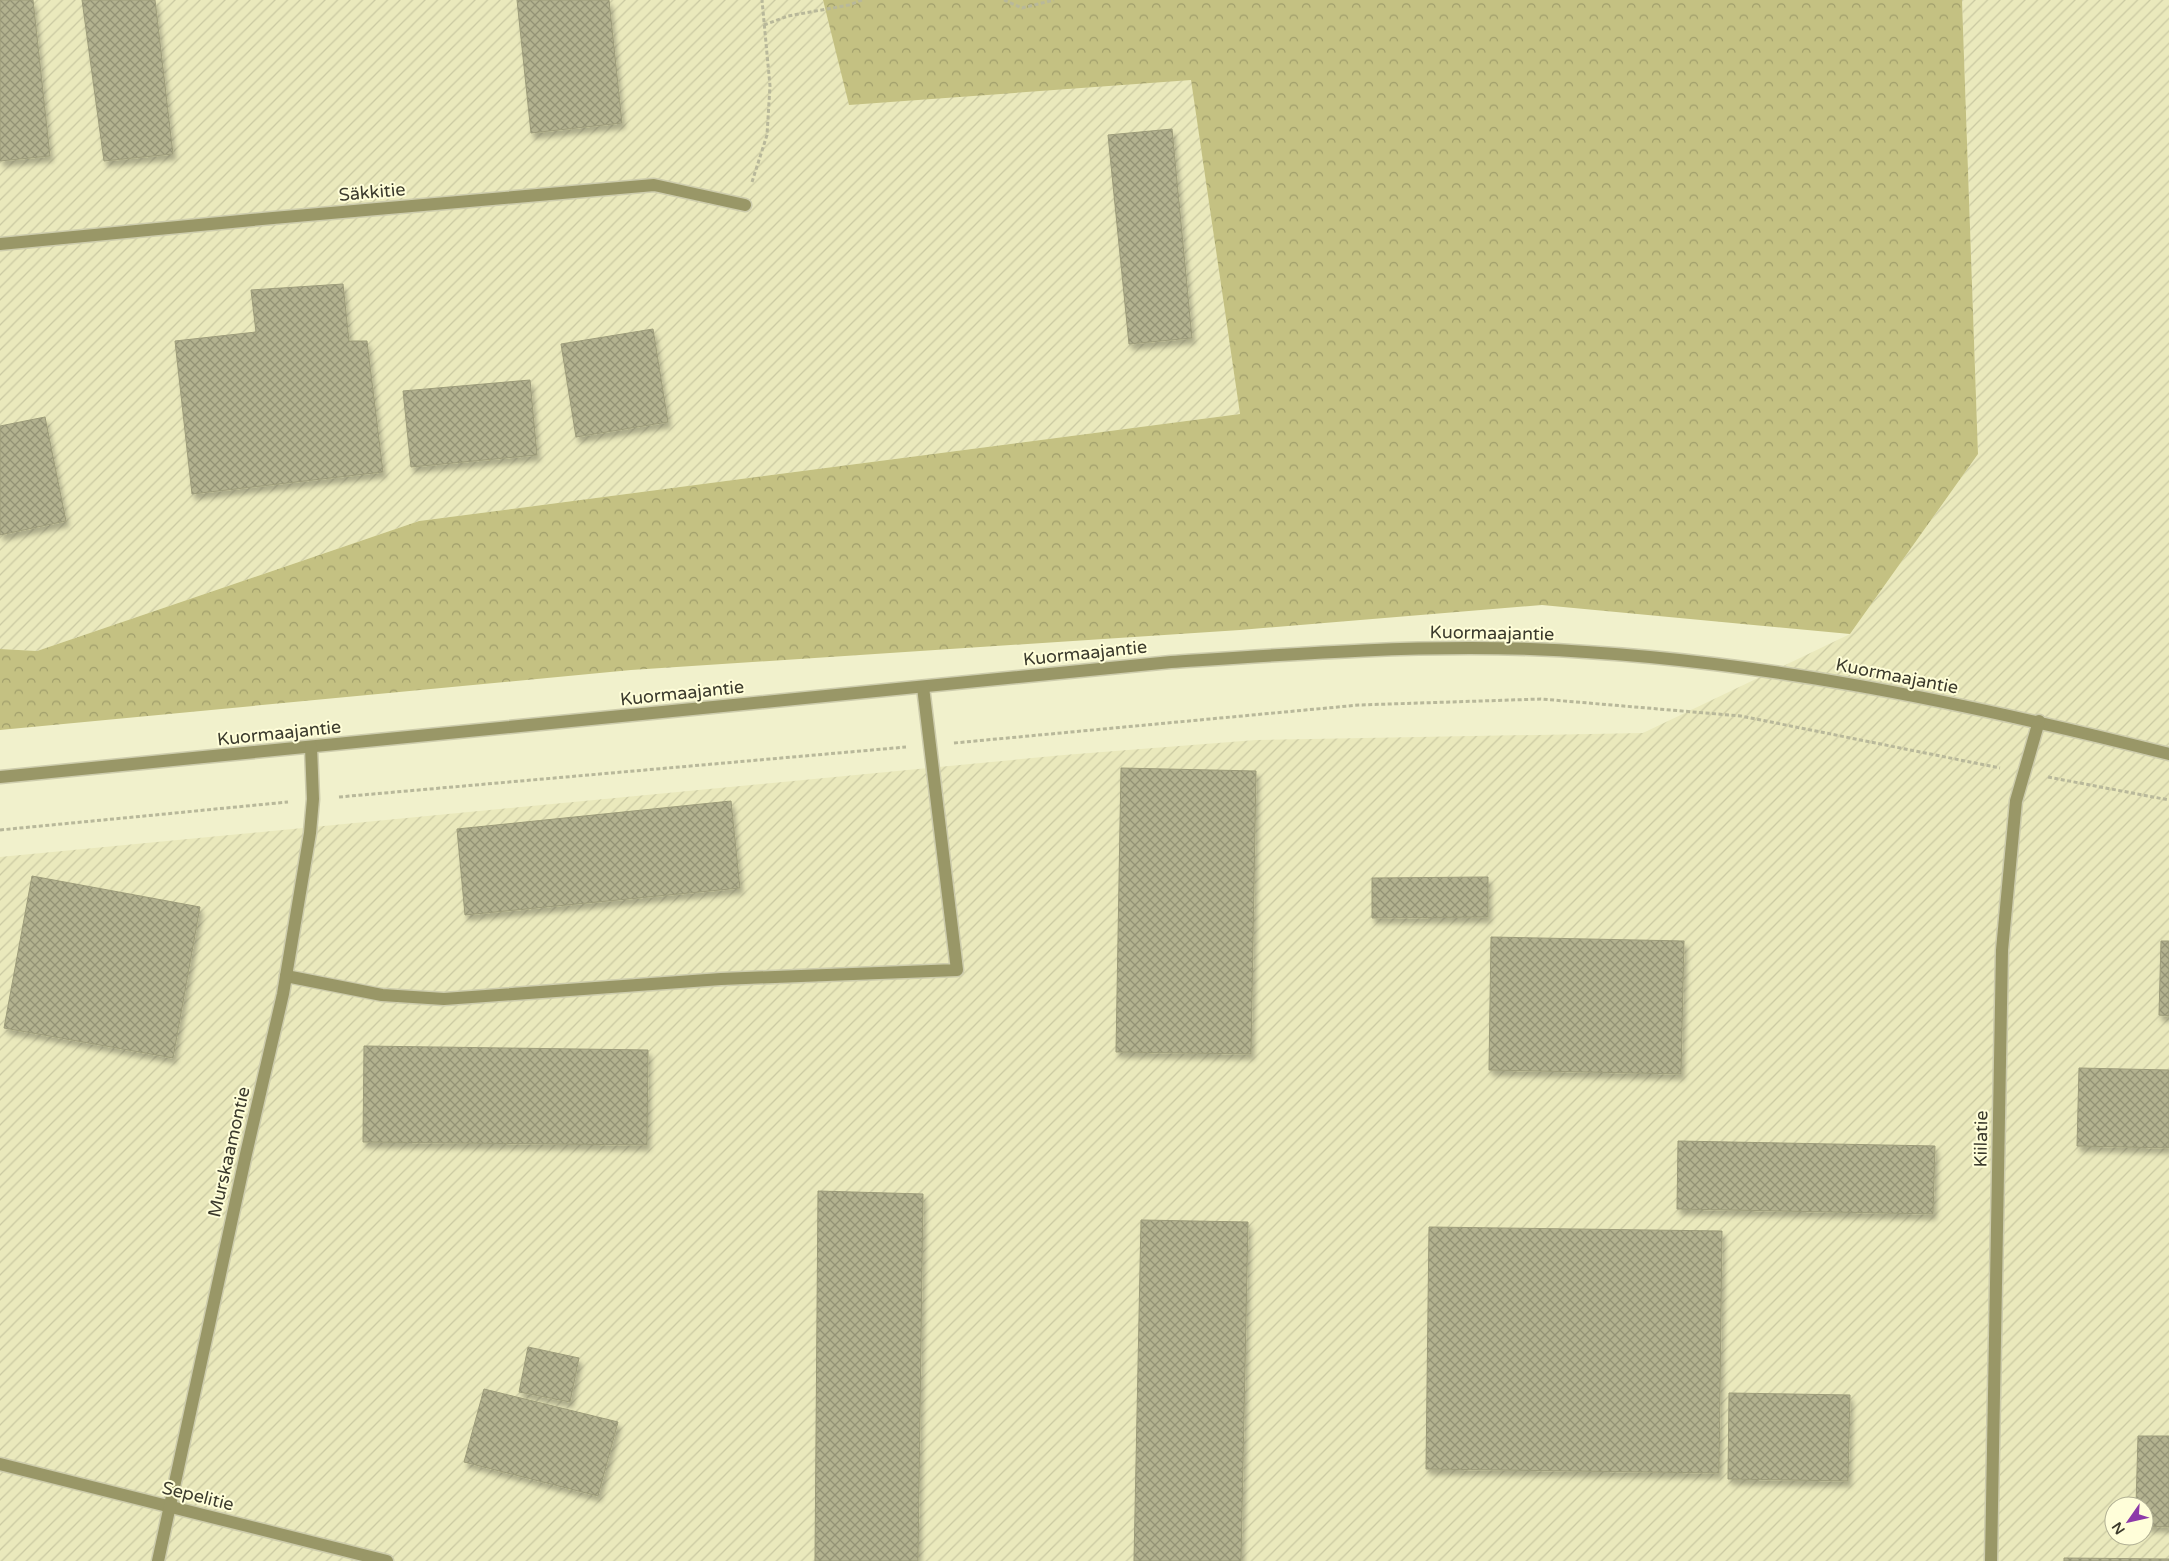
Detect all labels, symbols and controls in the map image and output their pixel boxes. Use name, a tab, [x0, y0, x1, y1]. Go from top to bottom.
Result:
street label: Säkkitie	[338, 178, 406, 206]
street label: Kuormaajantie	[1430, 621, 1554, 645]
street label: Kuormaajantie	[1022, 636, 1148, 670]
street label: Kuormaajantie	[1834, 653, 1960, 699]
street label: Kuormaajantie	[619, 676, 745, 710]
street label: Kuormaajantie	[216, 716, 342, 750]
street label: Murskaamontie	[203, 1085, 255, 1219]
street label: Kiilatie	[1970, 1110, 1992, 1168]
street label: Sepelitie	[160, 1476, 236, 1516]
north arrow	[2104, 1496, 2154, 1546]
text: N	[2108, 1519, 2129, 1537]

